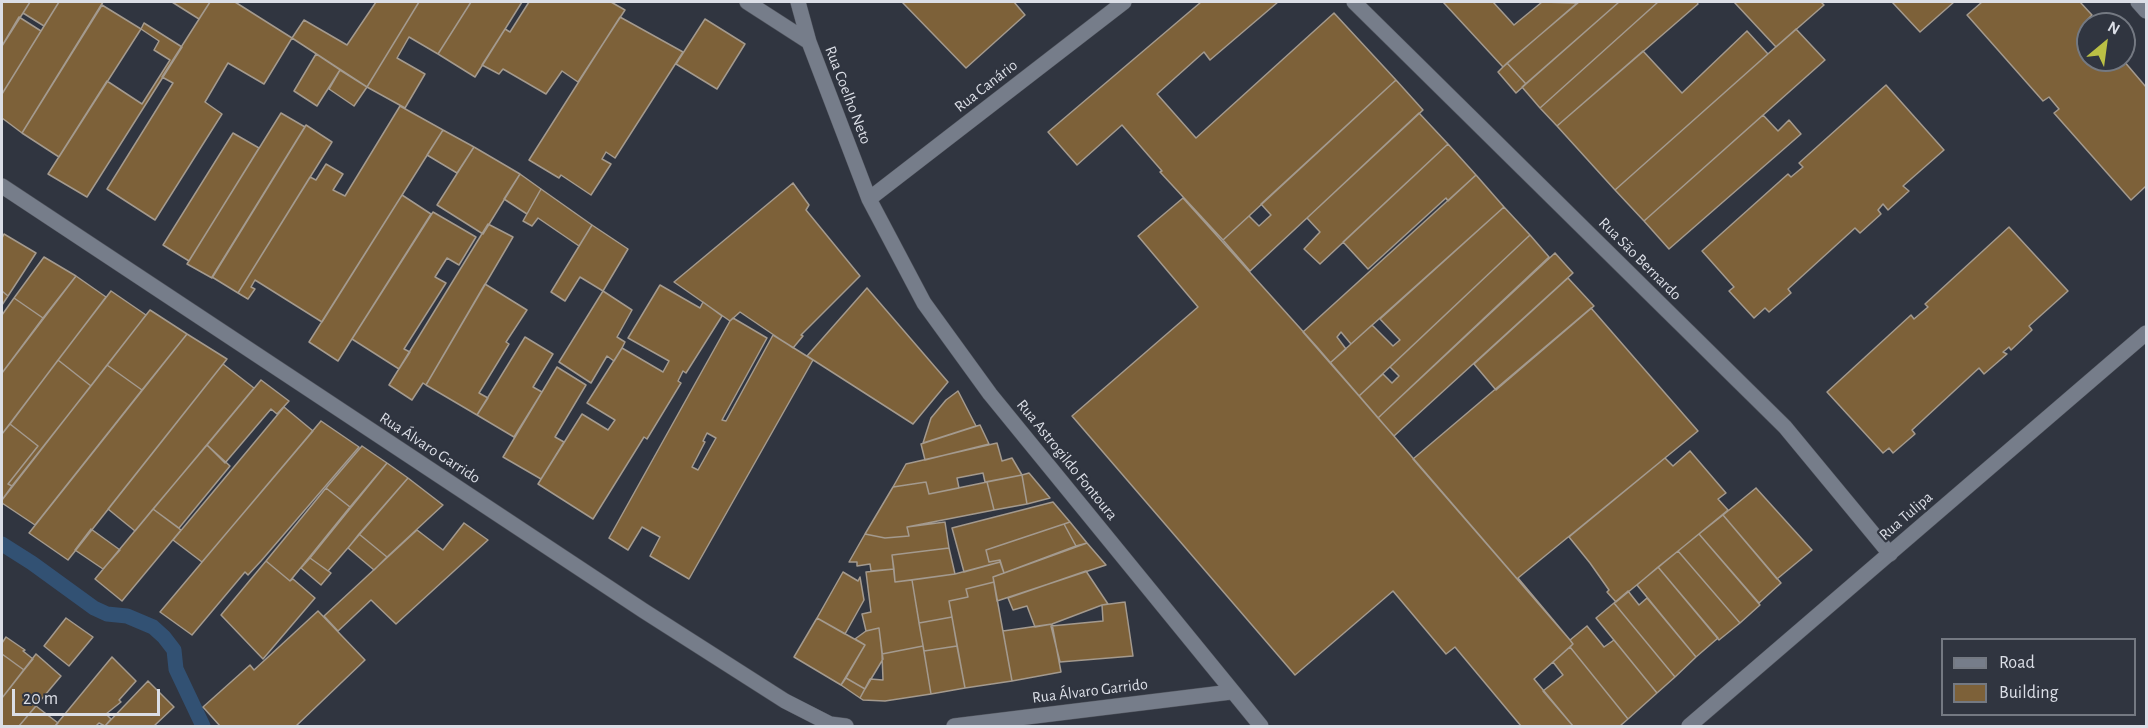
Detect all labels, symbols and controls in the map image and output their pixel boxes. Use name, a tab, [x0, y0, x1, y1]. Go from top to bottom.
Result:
north arrow	[2076, 12, 2136, 72]
text: N	[2105, 18, 2123, 38]
street label: Rua Coelho Neto	[820, 43, 876, 147]
street label: Rua Canário	[951, 55, 1021, 117]
street label: Rua São Bernardo	[1594, 213, 1686, 305]
street label: Rua Astrogildo Fontoura	[1012, 396, 1122, 524]
street label: Rua Álvaro Garrido	[376, 408, 484, 488]
street label: Rua Tulipa	[1875, 487, 1937, 545]
legend	[1941, 638, 2136, 716]
text: Road	[1999, 654, 2035, 672]
street label: Rua Álvaro Garrido	[1031, 674, 1149, 708]
scale bar	[15, 677, 164, 715]
text: Building	[1999, 684, 2058, 702]
text: 20 m	[23, 690, 58, 708]

